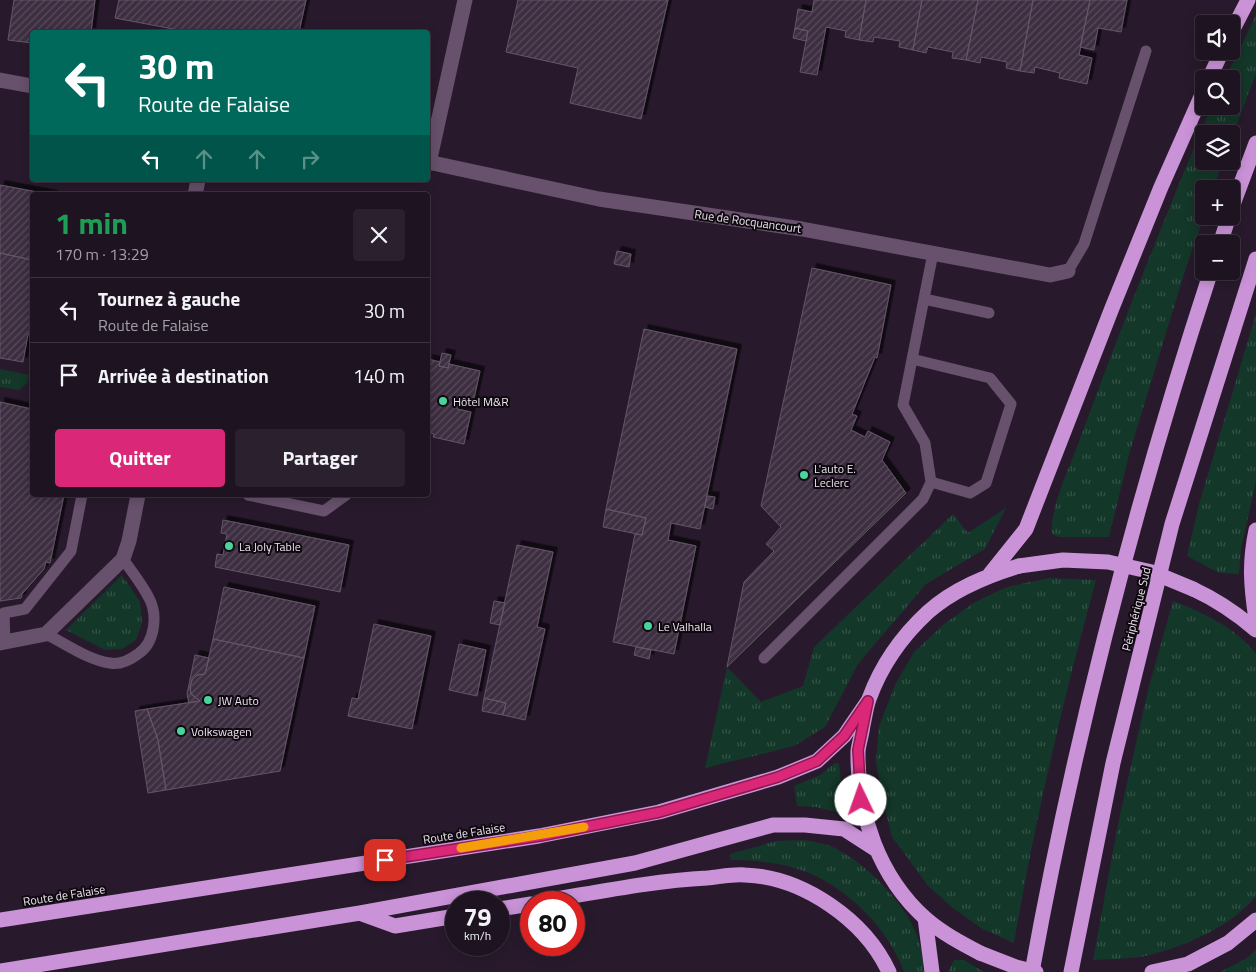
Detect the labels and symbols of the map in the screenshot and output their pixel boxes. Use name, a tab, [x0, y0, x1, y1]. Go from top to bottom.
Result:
street label: Rue de Rocquancourt	[693, 204, 803, 238]
place label: Hôtel M&R	[453, 392, 509, 411]
marker: Hôtel M&R	[437, 395, 449, 407]
place label: L'auto E. Leclerc	[814, 459, 856, 492]
marker: L'auto E. Leclerc	[798, 469, 810, 481]
place label: La Joly Table	[239, 537, 301, 556]
marker: La Joly Table	[223, 540, 235, 552]
street label: Périphérique Sud	[1116, 565, 1156, 653]
place label: Le Valhalla	[658, 617, 712, 636]
marker: Le Valhalla	[642, 620, 654, 632]
place label: JW Auto	[218, 691, 259, 710]
marker: JW Auto	[202, 694, 214, 706]
place label: Volkswagen	[191, 722, 252, 741]
marker: Volkswagen	[175, 725, 187, 737]
position arrow	[834, 773, 886, 825]
street label: Route de Falaise	[422, 817, 506, 849]
pin	[364, 839, 406, 881]
street label: Route de Falaise	[22, 879, 106, 911]
speed limit sign: 80	[520, 891, 585, 956]

